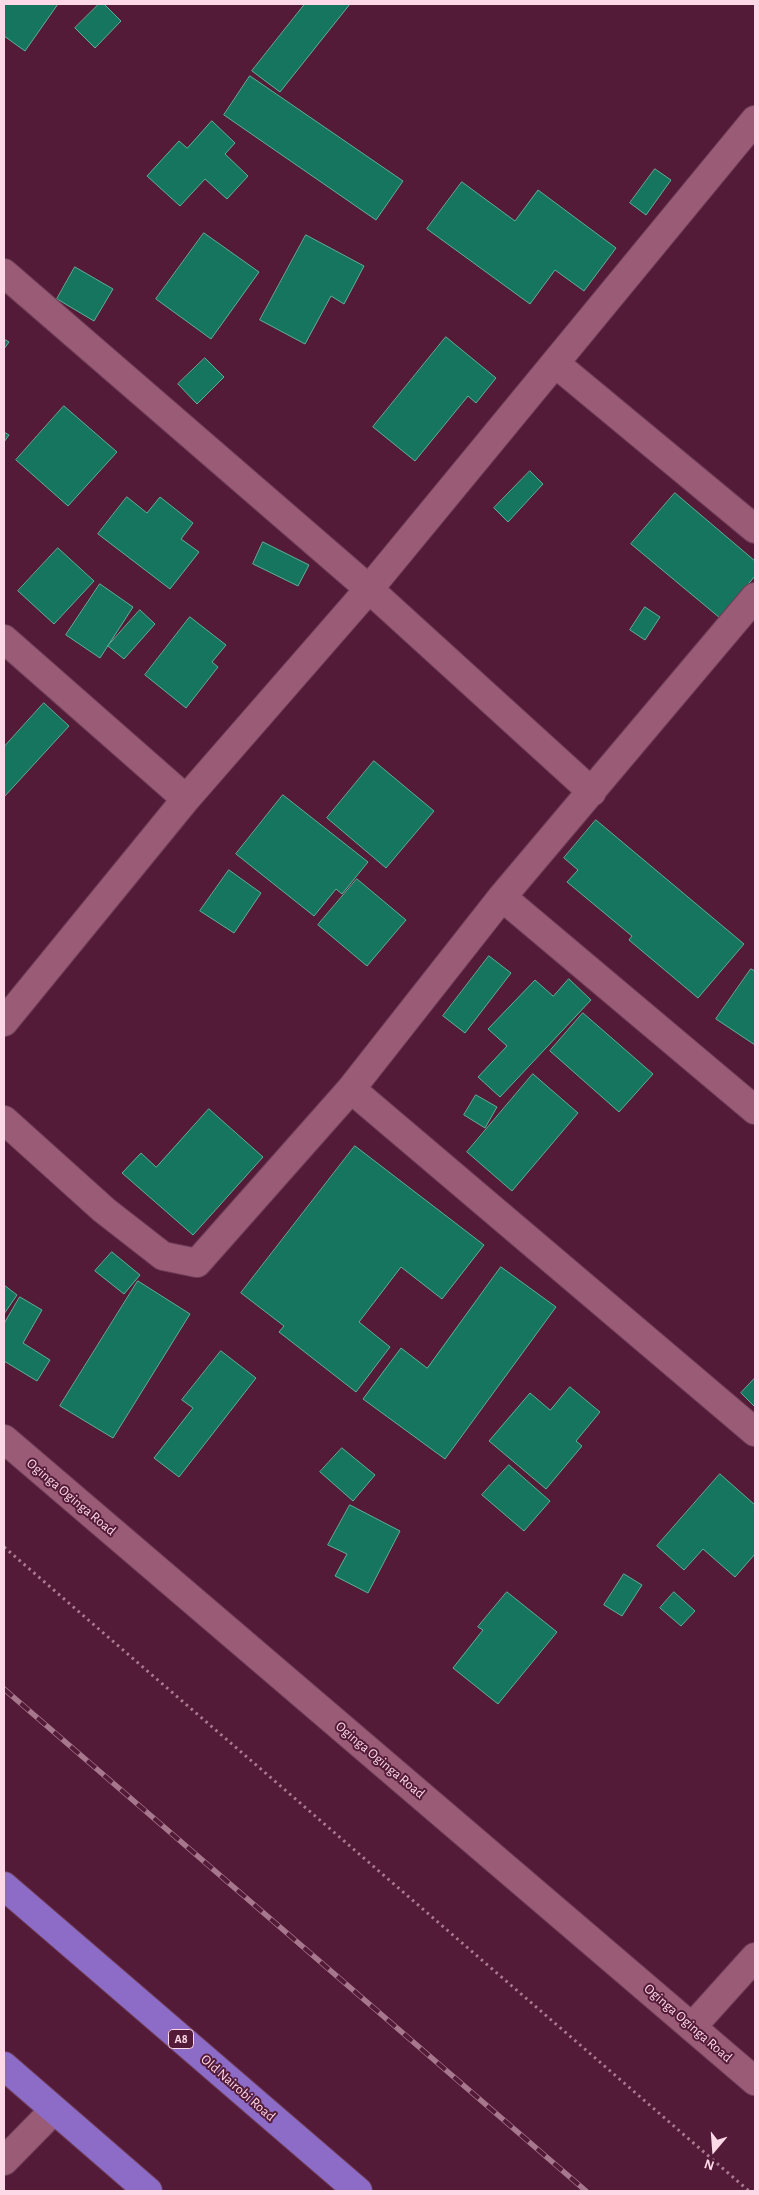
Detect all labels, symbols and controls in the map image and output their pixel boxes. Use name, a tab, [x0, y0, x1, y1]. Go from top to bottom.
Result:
street label: Oginga Oginga Road	[23, 1455, 119, 1539]
street label: Oginga Oginga Road	[332, 1718, 428, 1802]
street label: Oginga Oginga Road	[640, 1980, 736, 2066]
road number: A8	[168, 2030, 194, 2048]
street label: Old Nairobi Road	[197, 2051, 279, 2125]
north arrow	[689, 2125, 739, 2175]
text: N	[703, 2156, 716, 2172]

